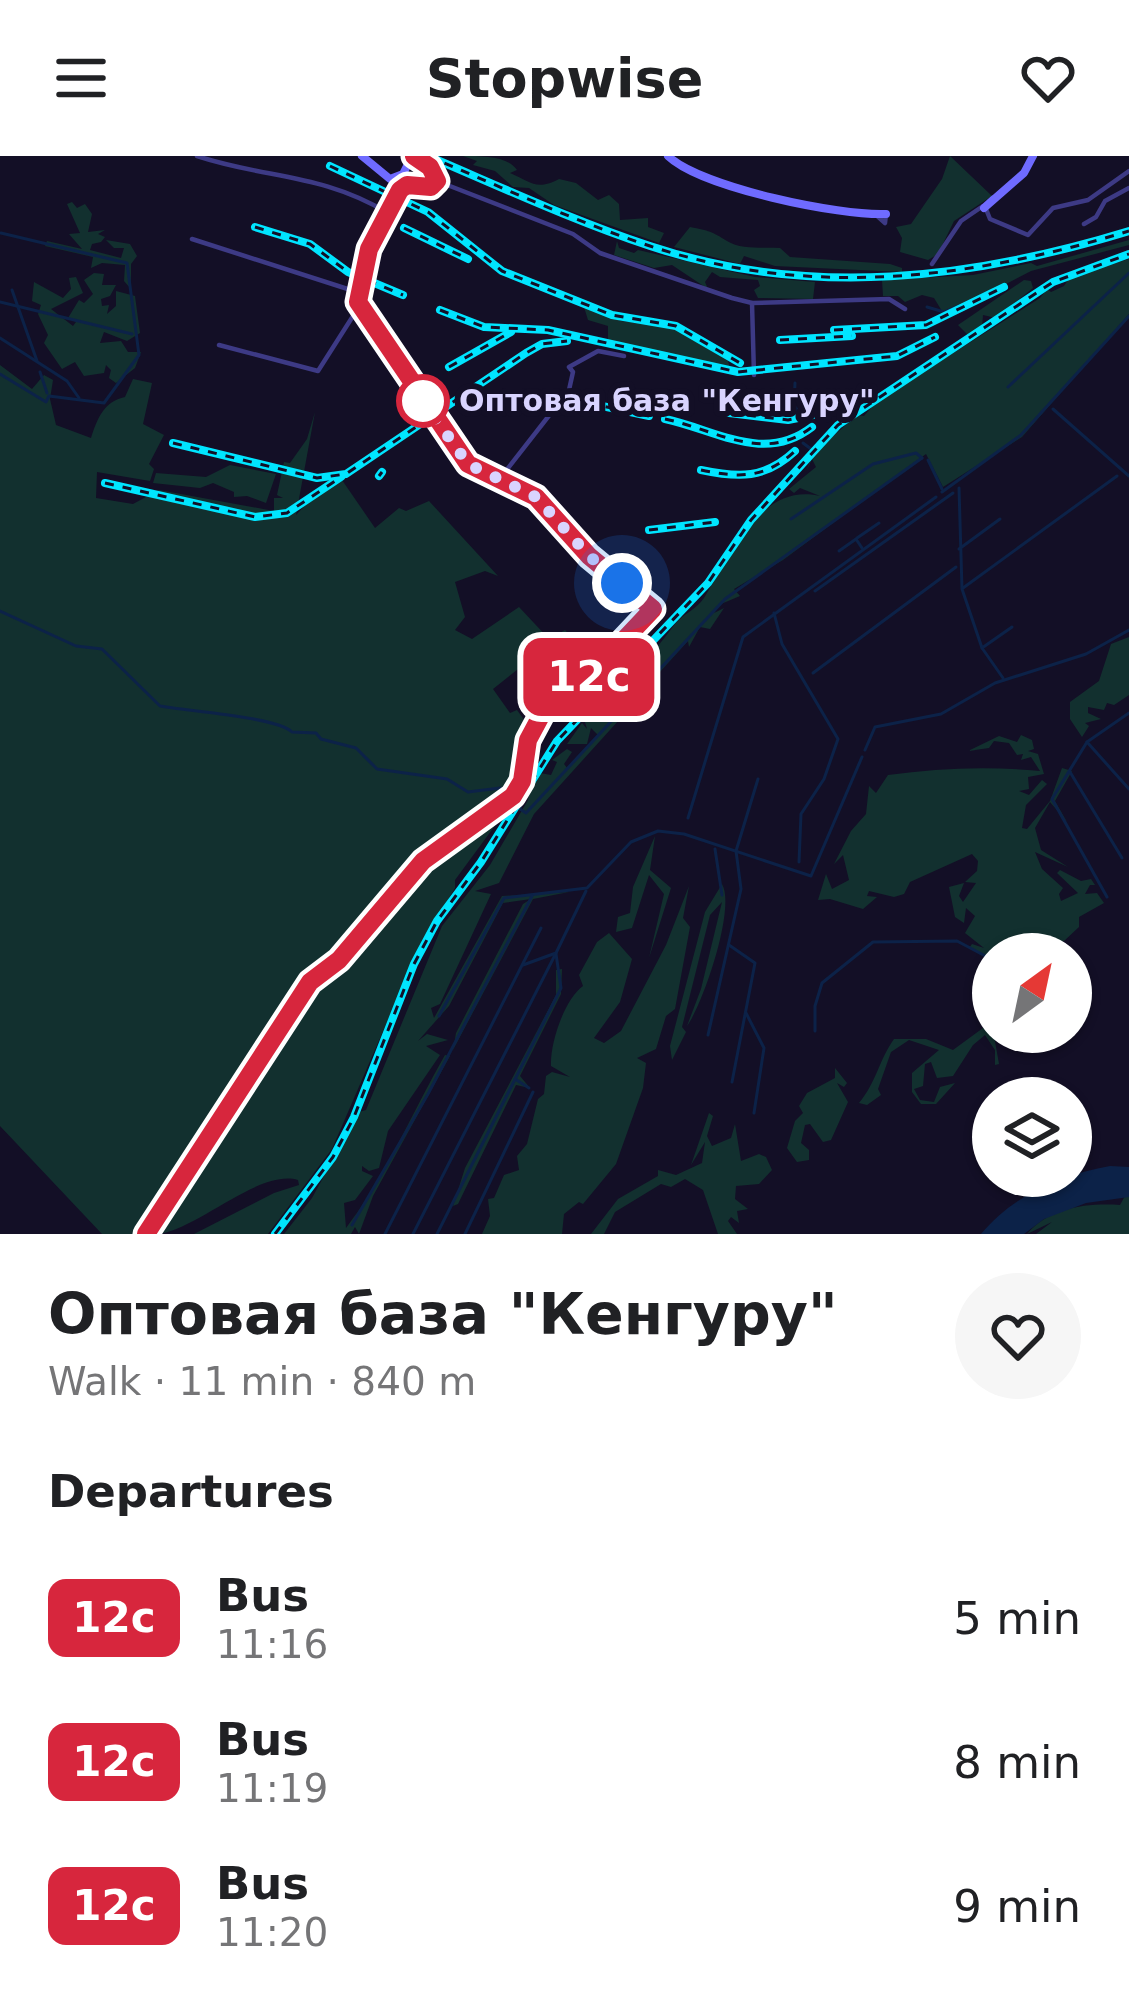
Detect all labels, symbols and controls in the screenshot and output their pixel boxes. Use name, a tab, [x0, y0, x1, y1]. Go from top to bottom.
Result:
icon: menu	[48, 45, 114, 111]
icon: heart	[1015, 45, 1081, 111]
text: Stopwise	[426, 47, 703, 110]
marker: Оптовая база "Кенгуру"	[398, 376, 448, 426]
place label: Оптовая база "Кенгуру"	[459, 383, 875, 418]
your location	[592, 553, 652, 613]
line badge: 12с	[520, 638, 658, 716]
text: 12с	[547, 652, 631, 701]
north arrow	[972, 933, 1092, 1053]
map controls	[972, 933, 1092, 1197]
button: layers	[972, 1077, 1092, 1197]
button: heart	[955, 1273, 1081, 1399]
text: Оптовая база "Кенгуру"	[48, 1281, 838, 1347]
text: Walk · 11 min · 840 m	[48, 1359, 476, 1404]
text: Departures	[48, 1465, 334, 1518]
text: Bus	[216, 1569, 309, 1622]
text: 5 min	[953, 1592, 1081, 1645]
text: 12с	[72, 1593, 156, 1642]
text: 11:16	[216, 1622, 328, 1667]
text: Bus	[216, 1713, 309, 1766]
text: 8 min	[953, 1736, 1081, 1789]
text: 12с	[72, 1737, 156, 1786]
text: 11:19	[216, 1766, 328, 1811]
text: Bus	[216, 1857, 309, 1910]
text: 9 min	[953, 1880, 1081, 1933]
text: 12с	[72, 1881, 156, 1930]
text: 11:20	[216, 1910, 328, 1955]

